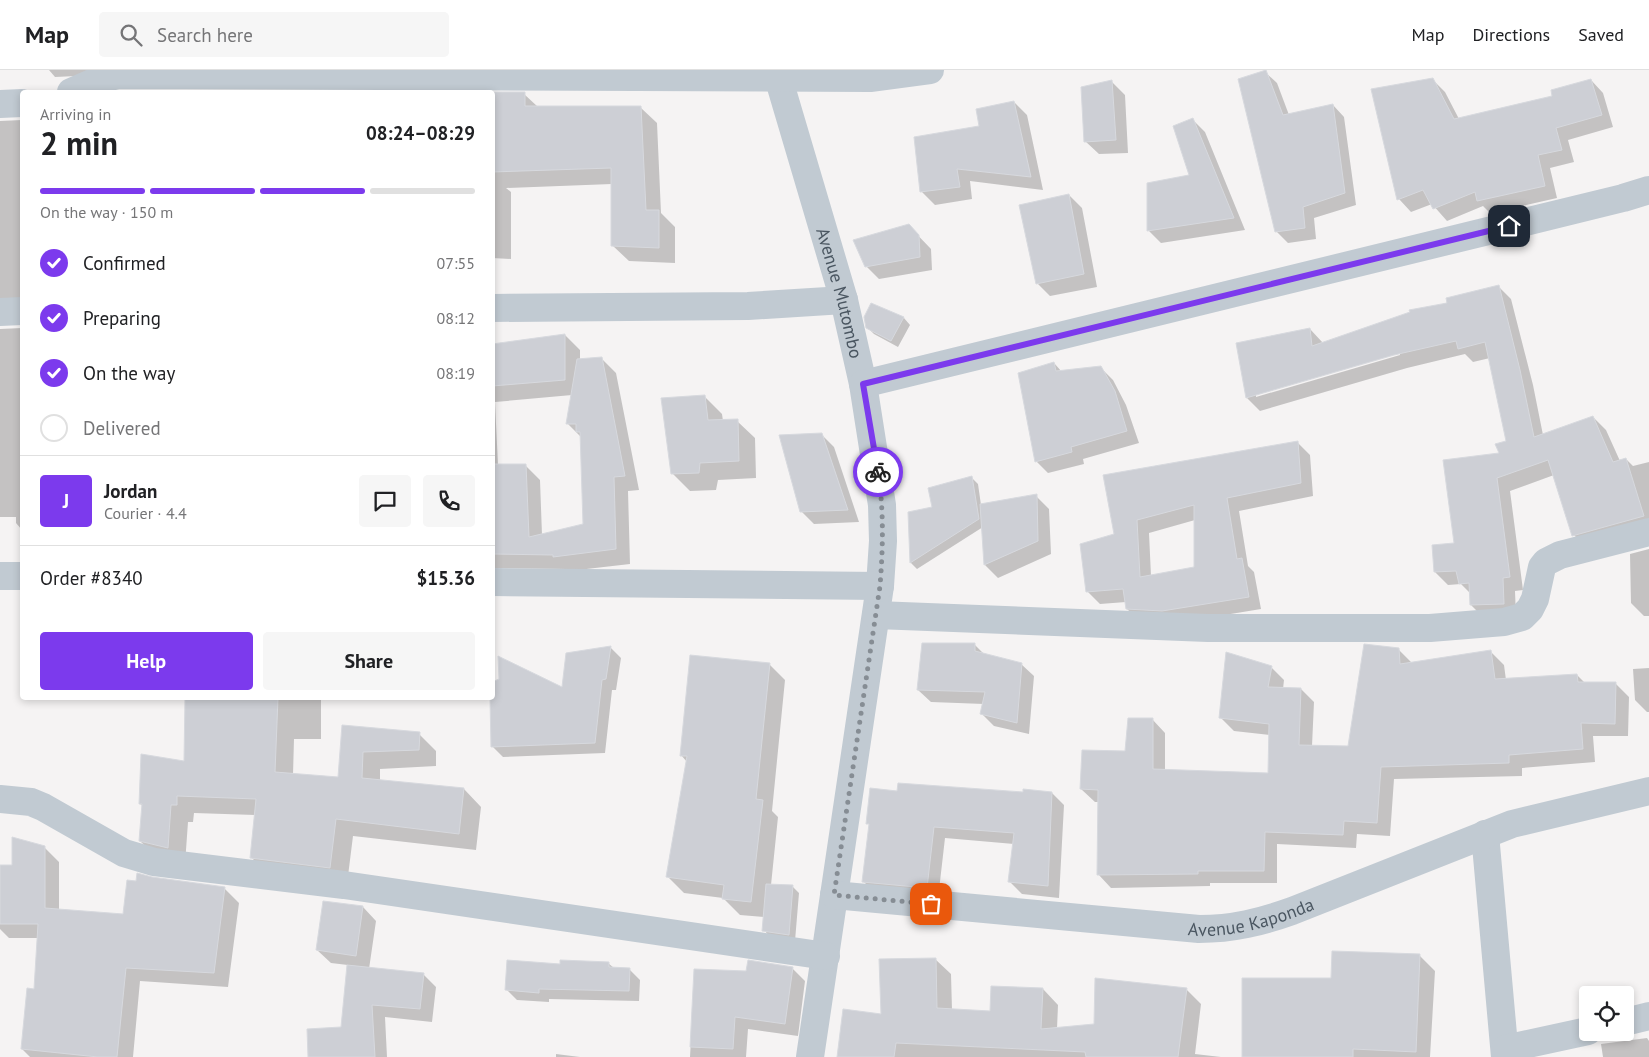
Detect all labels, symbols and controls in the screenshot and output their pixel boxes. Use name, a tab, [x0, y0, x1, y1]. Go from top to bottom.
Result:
search box	[99, 12, 449, 57]
text: Map	[25, 19, 69, 50]
icon: search	[117, 21, 145, 49]
text: Search here	[157, 23, 253, 47]
text: Map	[1412, 23, 1444, 46]
text: Directions	[1472, 23, 1550, 46]
text: Saved	[1578, 23, 1624, 46]
text: Arriving in	[40, 104, 111, 124]
text: 08:24–08:29	[366, 121, 475, 145]
text: 2 min	[40, 122, 118, 164]
text: On the way · 150 m	[40, 202, 173, 222]
pin	[1488, 205, 1530, 247]
icon: home	[1495, 212, 1523, 240]
street label: Avenue Mutombo	[812, 225, 868, 361]
icon: check	[40, 249, 68, 277]
text: Confirmed	[83, 251, 166, 275]
text: 07:55	[437, 253, 475, 273]
icon: check	[40, 304, 68, 332]
text: Preparing	[83, 306, 161, 330]
text: 08:12	[437, 308, 475, 328]
icon: check	[40, 359, 68, 387]
text: On the way	[83, 361, 175, 385]
text: 08:19	[437, 363, 475, 383]
text: Delivered	[83, 416, 161, 440]
courier	[853, 447, 903, 497]
icon: bike	[864, 458, 892, 486]
button: chat	[359, 475, 411, 527]
button: phone	[423, 475, 475, 527]
text: Jordan	[104, 479, 157, 503]
text: J	[63, 489, 69, 513]
text: Courier · 4.4	[104, 503, 187, 523]
text: Order #8340	[40, 566, 143, 590]
text: $15.36	[416, 566, 475, 590]
button: Help	[40, 632, 253, 690]
button: Share	[263, 632, 475, 690]
pin	[910, 883, 952, 925]
icon: bag	[917, 890, 945, 918]
street label: Avenue Kaponda	[1187, 892, 1317, 941]
map controls	[1579, 986, 1634, 1041]
button: locate	[1579, 986, 1634, 1041]

